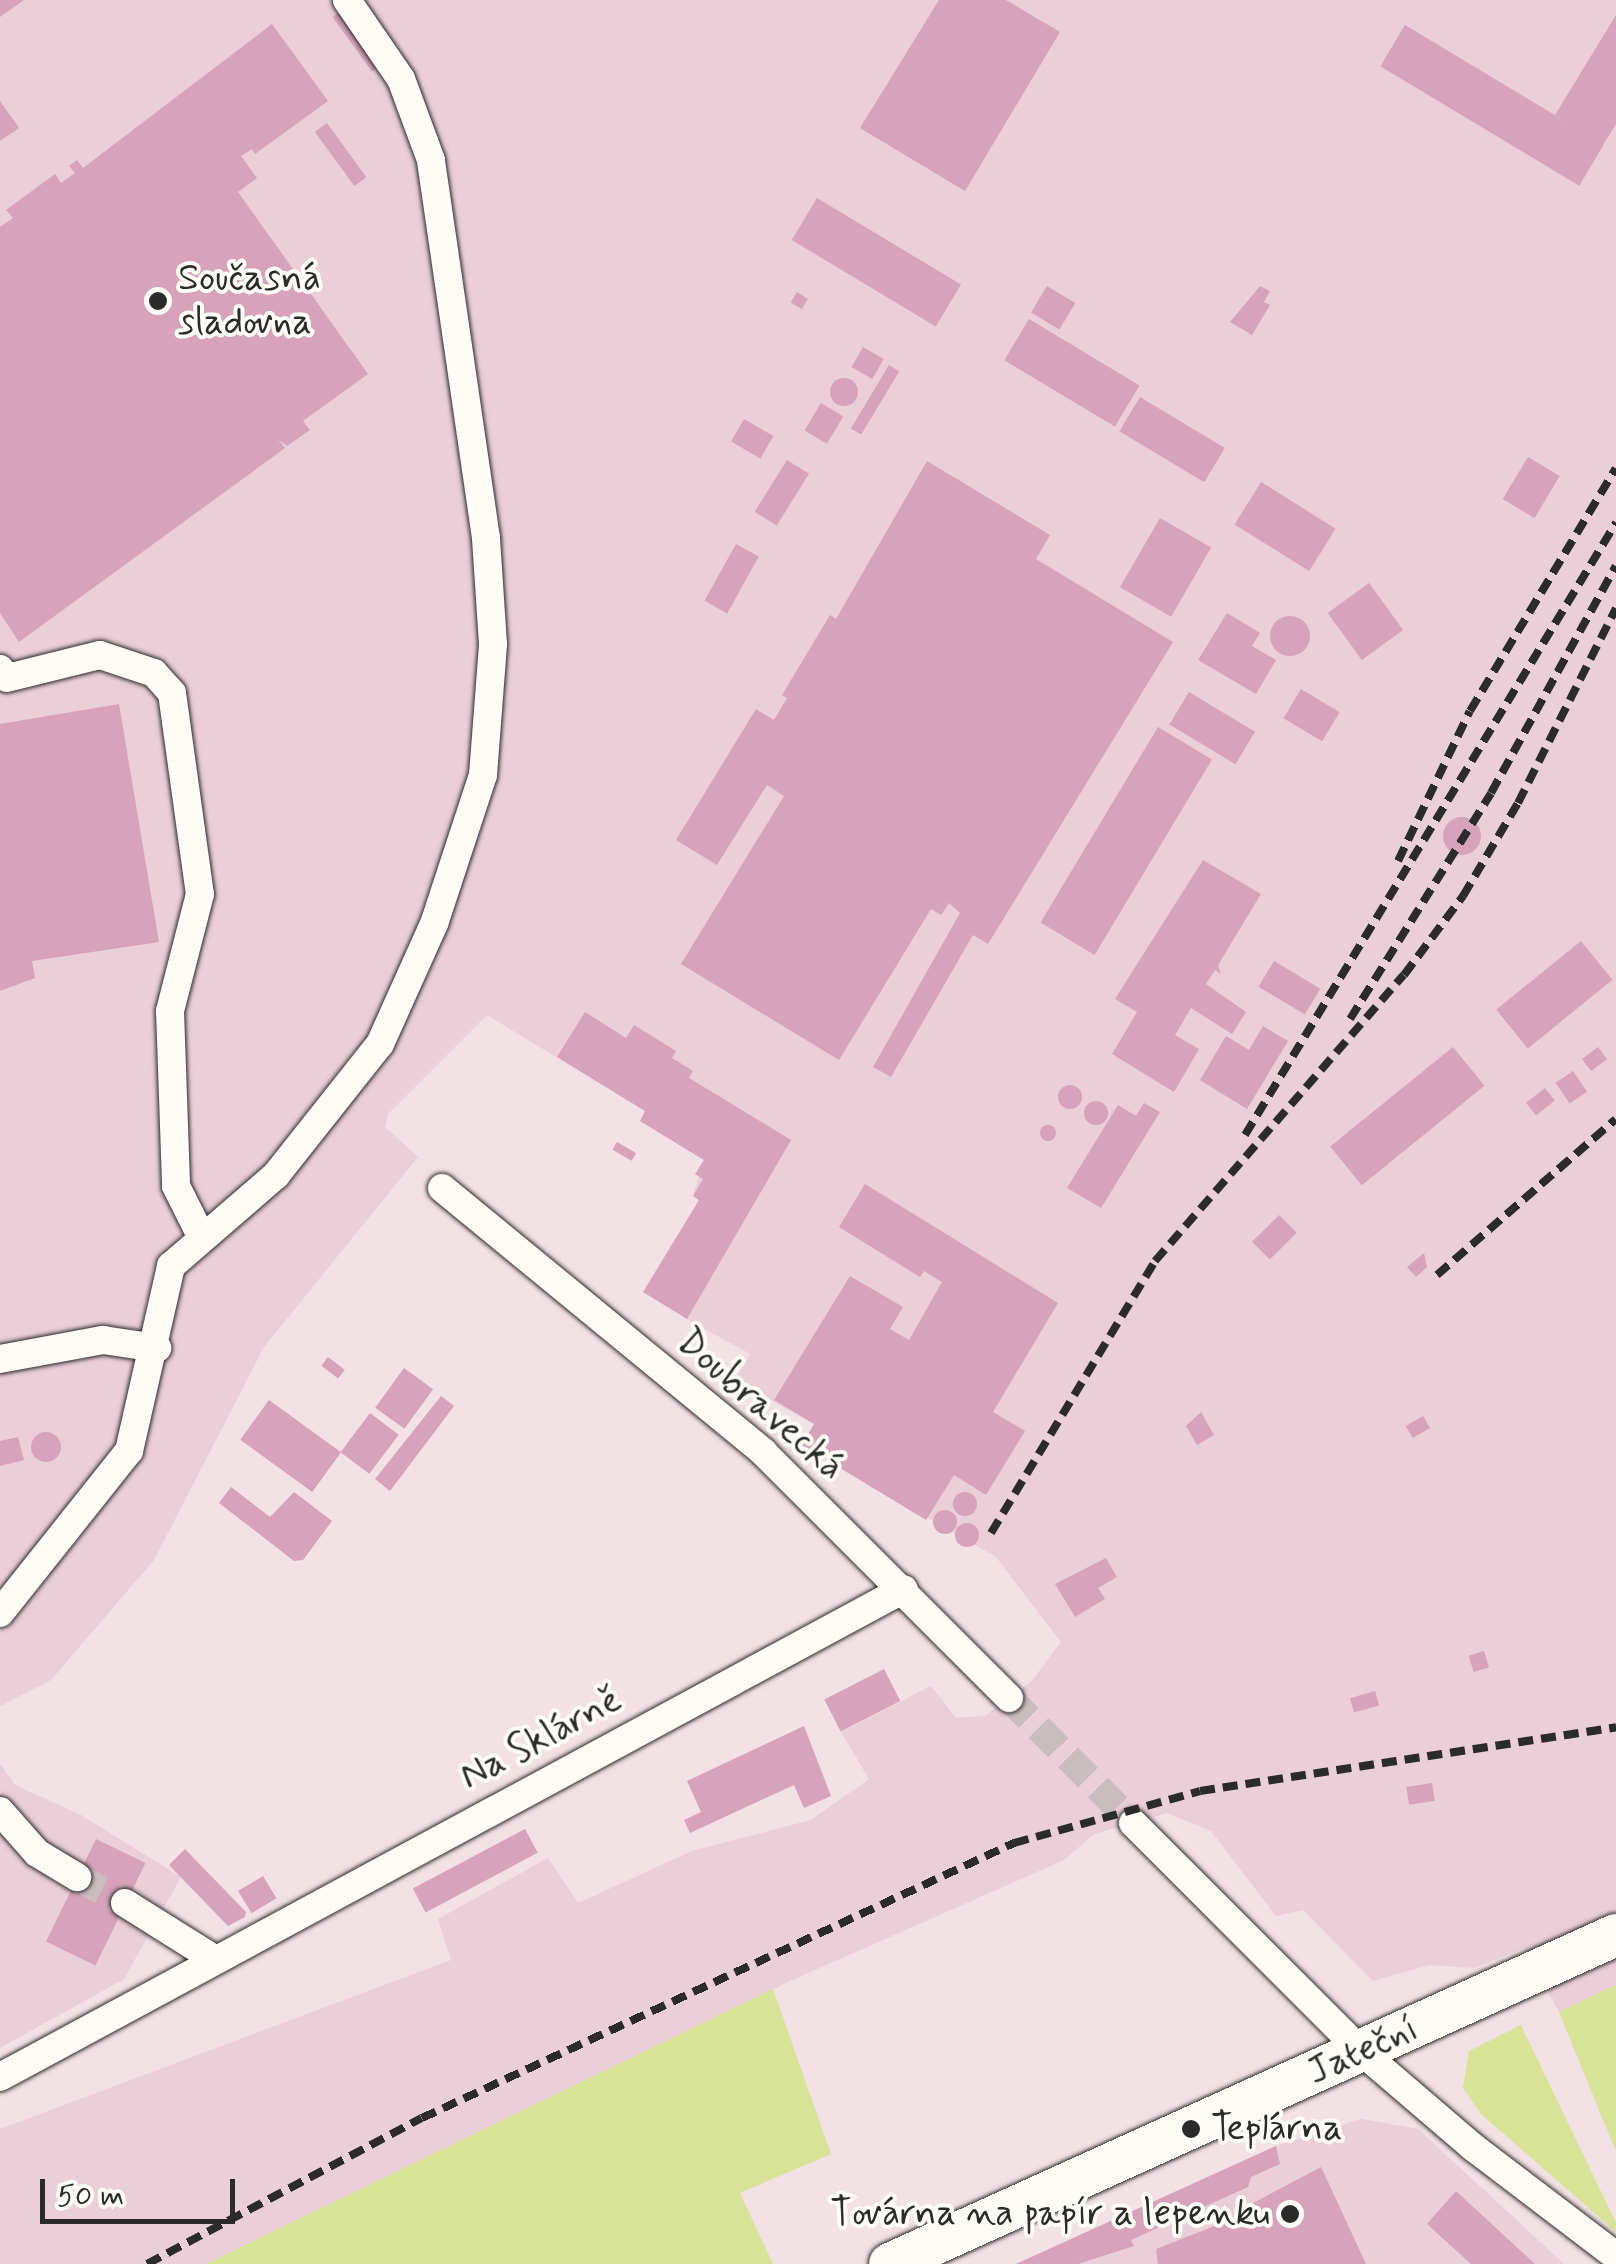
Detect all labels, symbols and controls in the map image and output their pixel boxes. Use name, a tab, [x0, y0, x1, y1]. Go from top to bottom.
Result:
place label: Současná sladovna	[178, 256, 321, 346]
marker: Současná sladovna	[147, 290, 169, 312]
street label: Doubravecká	[667, 1320, 853, 1490]
street label: Na Sklárně	[452, 1677, 630, 1801]
street label: Jateční	[1301, 2006, 1425, 2096]
place label: Teplárna	[1211, 2106, 1342, 2152]
marker: Teplárna	[1180, 2118, 1202, 2140]
scale bar	[45, 2159, 240, 2221]
text: 50 m	[57, 2177, 124, 2216]
place label: Továrna na papír a lepenku	[835, 2191, 1270, 2237]
marker: Továrna na papír a lepenku	[1279, 2203, 1301, 2225]

